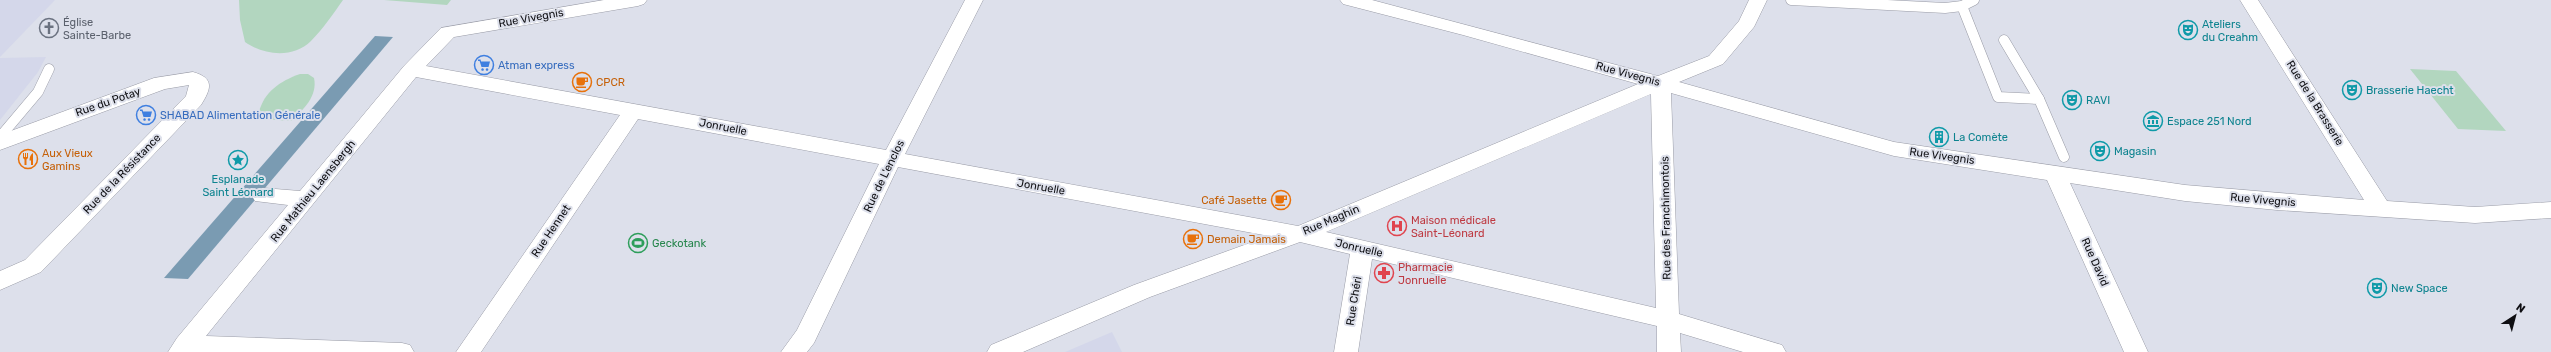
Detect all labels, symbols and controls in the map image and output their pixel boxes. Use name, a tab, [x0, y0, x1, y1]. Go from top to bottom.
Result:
street label: Rue Vivegnis	[497, 6, 565, 30]
place label: Église Sainte-Barbe	[63, 16, 131, 42]
church icon: Église Sainte-Barbe	[38, 17, 60, 39]
place label: Ateliers du Creahm	[2202, 18, 2258, 44]
theatre icon: Ateliers du Creahm	[2177, 19, 2199, 41]
supermarket icon: Atman express	[473, 54, 495, 76]
street label: Rue de la Brasserie	[2284, 58, 2346, 148]
place label: Atman express	[498, 59, 575, 72]
street label: Rue Vivegnis	[1595, 59, 1662, 89]
cafe icon: CPCR	[571, 71, 593, 93]
place label: CPCR	[596, 76, 625, 89]
theatre icon: Brasserie Haecht	[2341, 79, 2363, 101]
place label: Brasserie Haecht	[2366, 84, 2454, 97]
street label: Rue du Potay	[74, 85, 142, 119]
theatre icon: RAVI	[2061, 89, 2083, 111]
place label: RAVI	[2086, 94, 2110, 107]
supermarket icon: SHABAD Alimentation Générale	[135, 104, 157, 126]
place label: SHABAD Alimentation Générale	[160, 109, 320, 122]
museum icon: Espace 251 Nord	[2142, 110, 2164, 132]
place label: Espace 251 Nord	[2167, 115, 2252, 128]
street label: Jonruelle	[698, 116, 748, 138]
building icon: La Comète	[1928, 126, 1950, 148]
street label: Rue de la Résistance	[81, 131, 163, 217]
place label: La Comète	[1953, 131, 2008, 144]
street label: Rue Mathieu Laensbergh	[268, 137, 358, 245]
street label: Rue de L'enclos	[861, 137, 907, 214]
theatre icon: Magasin	[2089, 140, 2111, 162]
street label: Rue Vivegnis	[1909, 145, 1976, 167]
place label: Magasin	[2114, 145, 2156, 158]
place label: Aux Vieux Gamins	[42, 147, 93, 173]
restaurant icon: Aux Vieux Gamins	[17, 148, 39, 170]
place icon: Esplanade Saint Léonard	[227, 149, 249, 171]
street label: Rue des Franchimontois	[1658, 156, 1674, 280]
place label: Esplanade Saint Léonard	[202, 173, 274, 199]
street label: Jonruelle	[1016, 176, 1066, 198]
cafe icon: Café Jasette	[1270, 189, 1292, 211]
street label: Rue Vivegnis	[2230, 191, 2297, 209]
place label: Café Jasette	[1201, 194, 1267, 207]
street label: Rue Hennet	[529, 202, 574, 260]
street label: Rue Maghin	[1301, 202, 1361, 238]
place label: Maison médicale Saint-Léonard	[1411, 214, 1496, 240]
hospital icon: Maison médicale Saint-Léonard	[1386, 215, 1408, 237]
cafe icon: Demain Jamais	[1182, 228, 1204, 250]
sports icon: Geckotank	[627, 232, 649, 254]
place label: Demain Jamais	[1207, 233, 1286, 246]
street label: Jonruelle	[1334, 236, 1384, 260]
street label: Rue David	[2079, 236, 2111, 288]
place label: Geckotank	[652, 237, 706, 250]
place label: Pharmacie Jonruelle	[1398, 261, 1453, 287]
pharmacy icon: Pharmacie Jonruelle	[1373, 262, 1395, 284]
street label: Rue Chéri	[1344, 275, 1364, 327]
theatre icon: New Space	[2366, 277, 2388, 299]
place label: New Space	[2391, 282, 2448, 295]
north arrow	[2495, 296, 2535, 336]
text: N	[2514, 301, 2528, 316]

